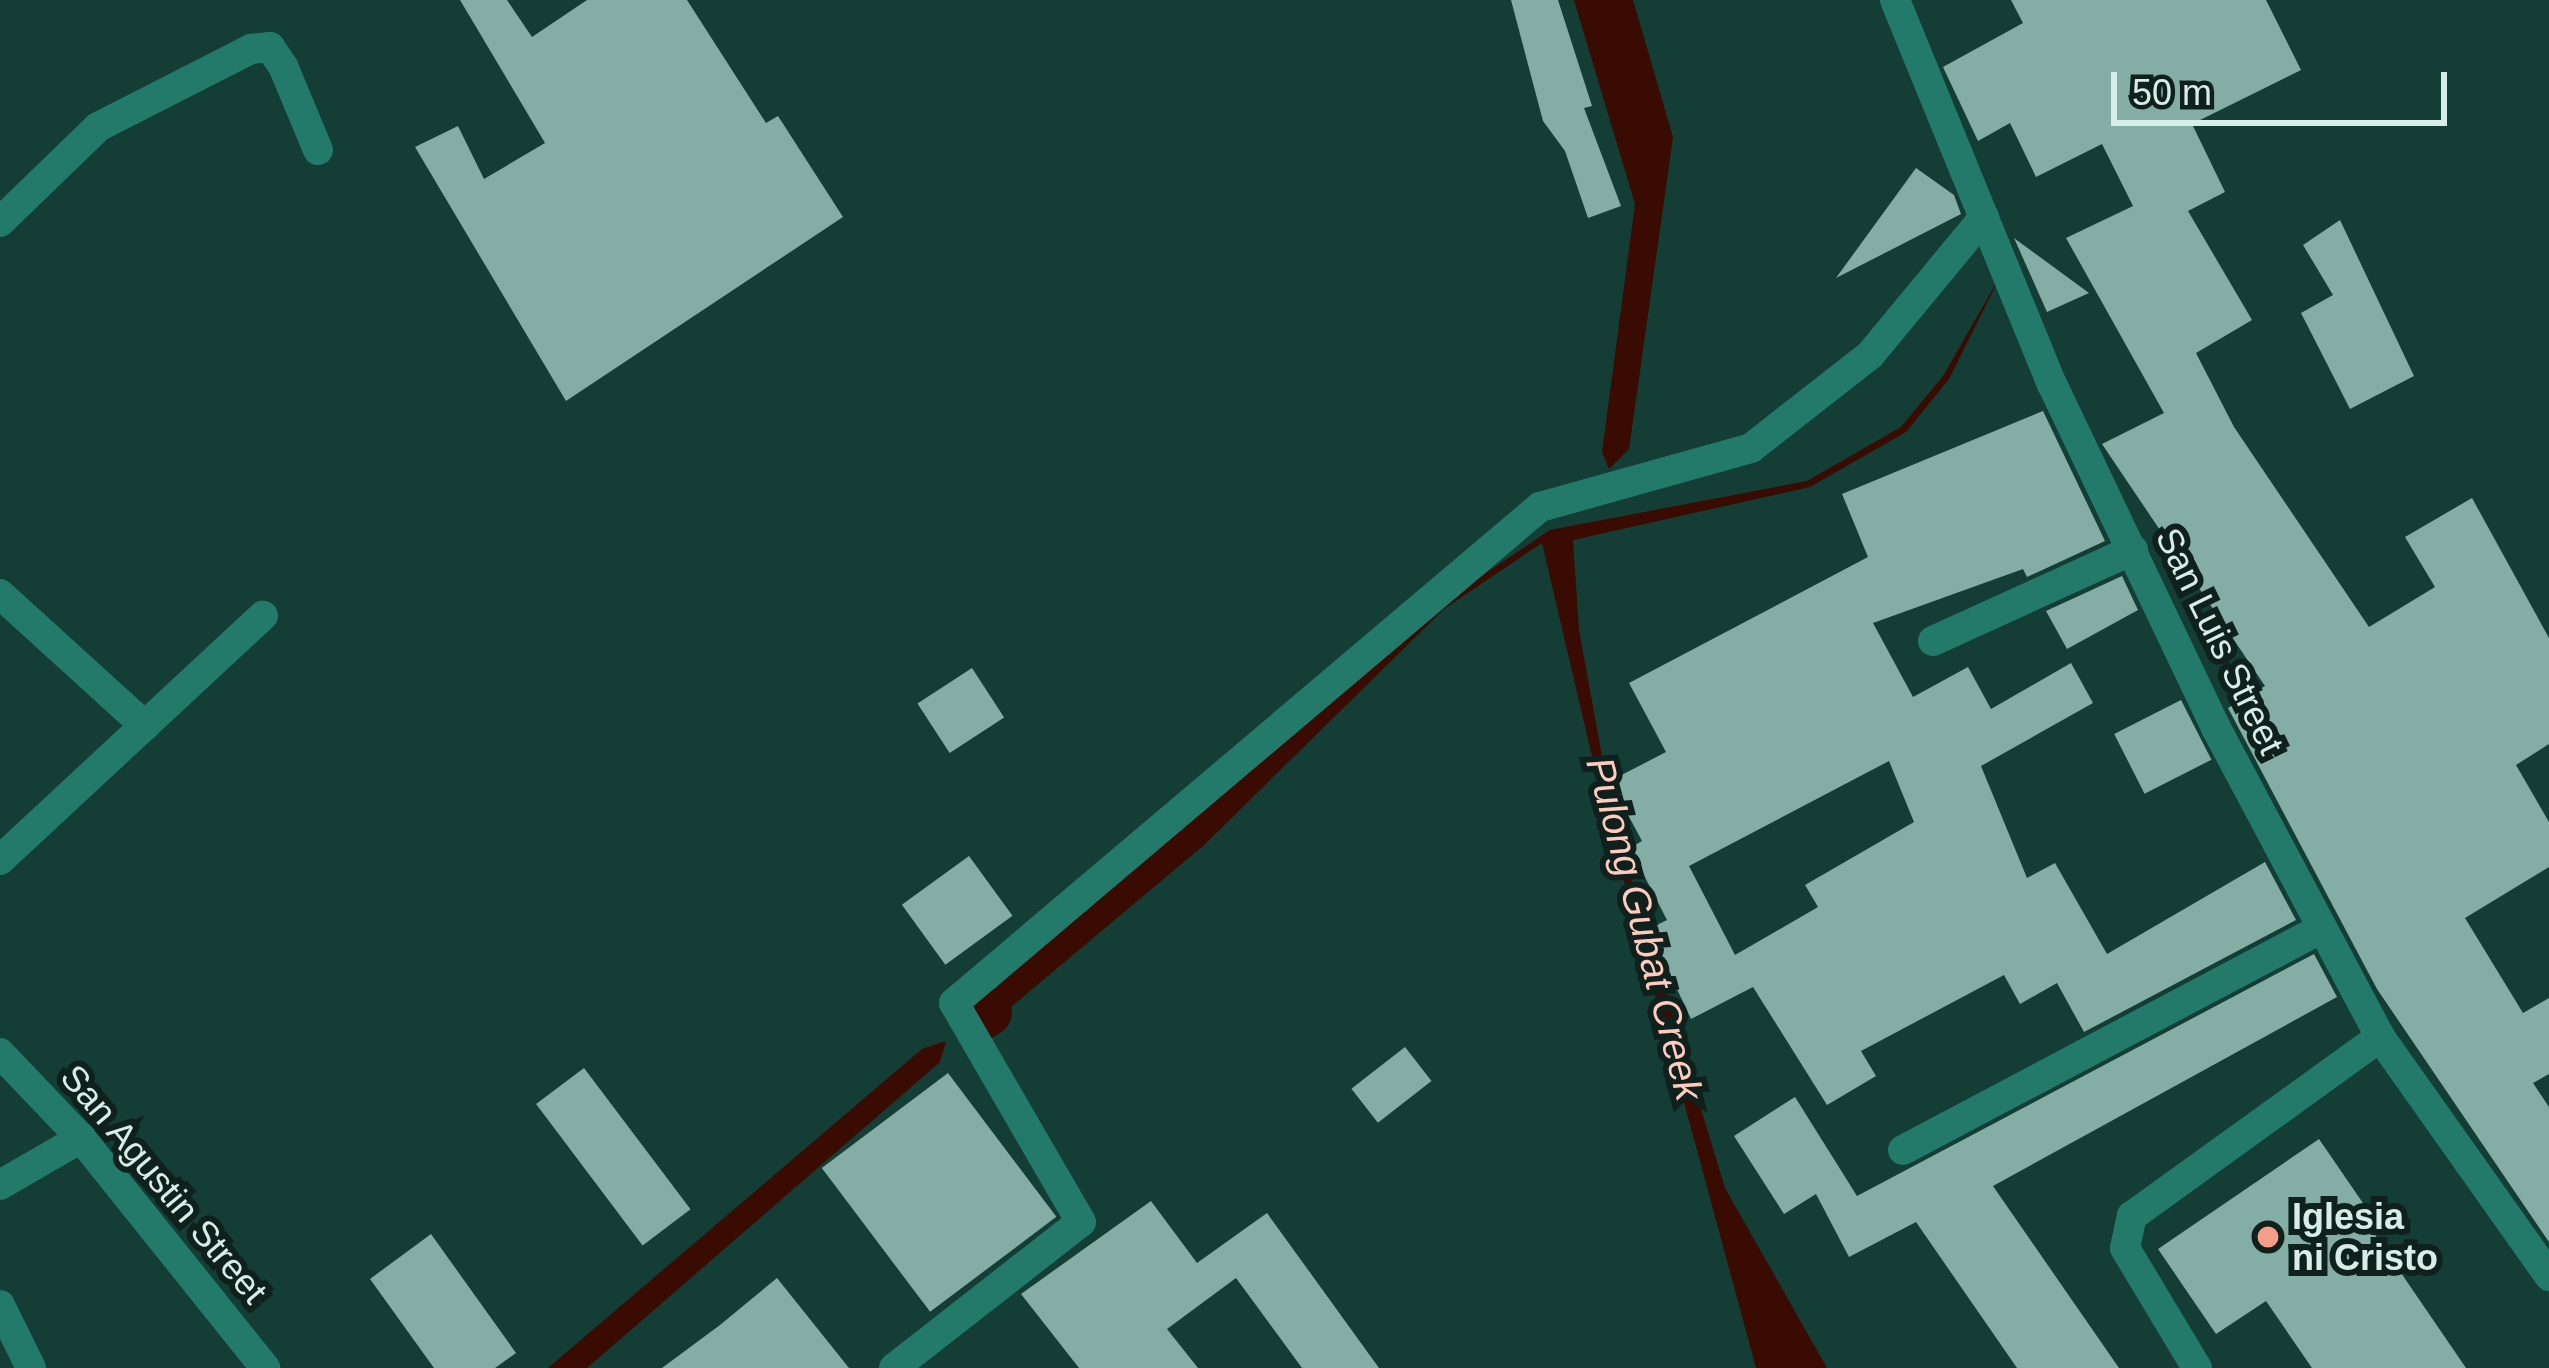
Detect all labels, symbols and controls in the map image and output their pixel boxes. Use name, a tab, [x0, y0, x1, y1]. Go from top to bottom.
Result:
scale bar	[2117, 48, 2453, 122]
text: 50 m	[2132, 72, 2212, 113]
street label: San Luis Street	[2147, 521, 2293, 761]
water label: Pulong Gubat Creek	[1576, 752, 1712, 1106]
street label: San Agustin Street	[51, 1055, 277, 1313]
place label: Iglesia ni Cristo	[2292, 1194, 2438, 1279]
marker: Iglesia ni Cristo	[2255, 1224, 2281, 1250]

